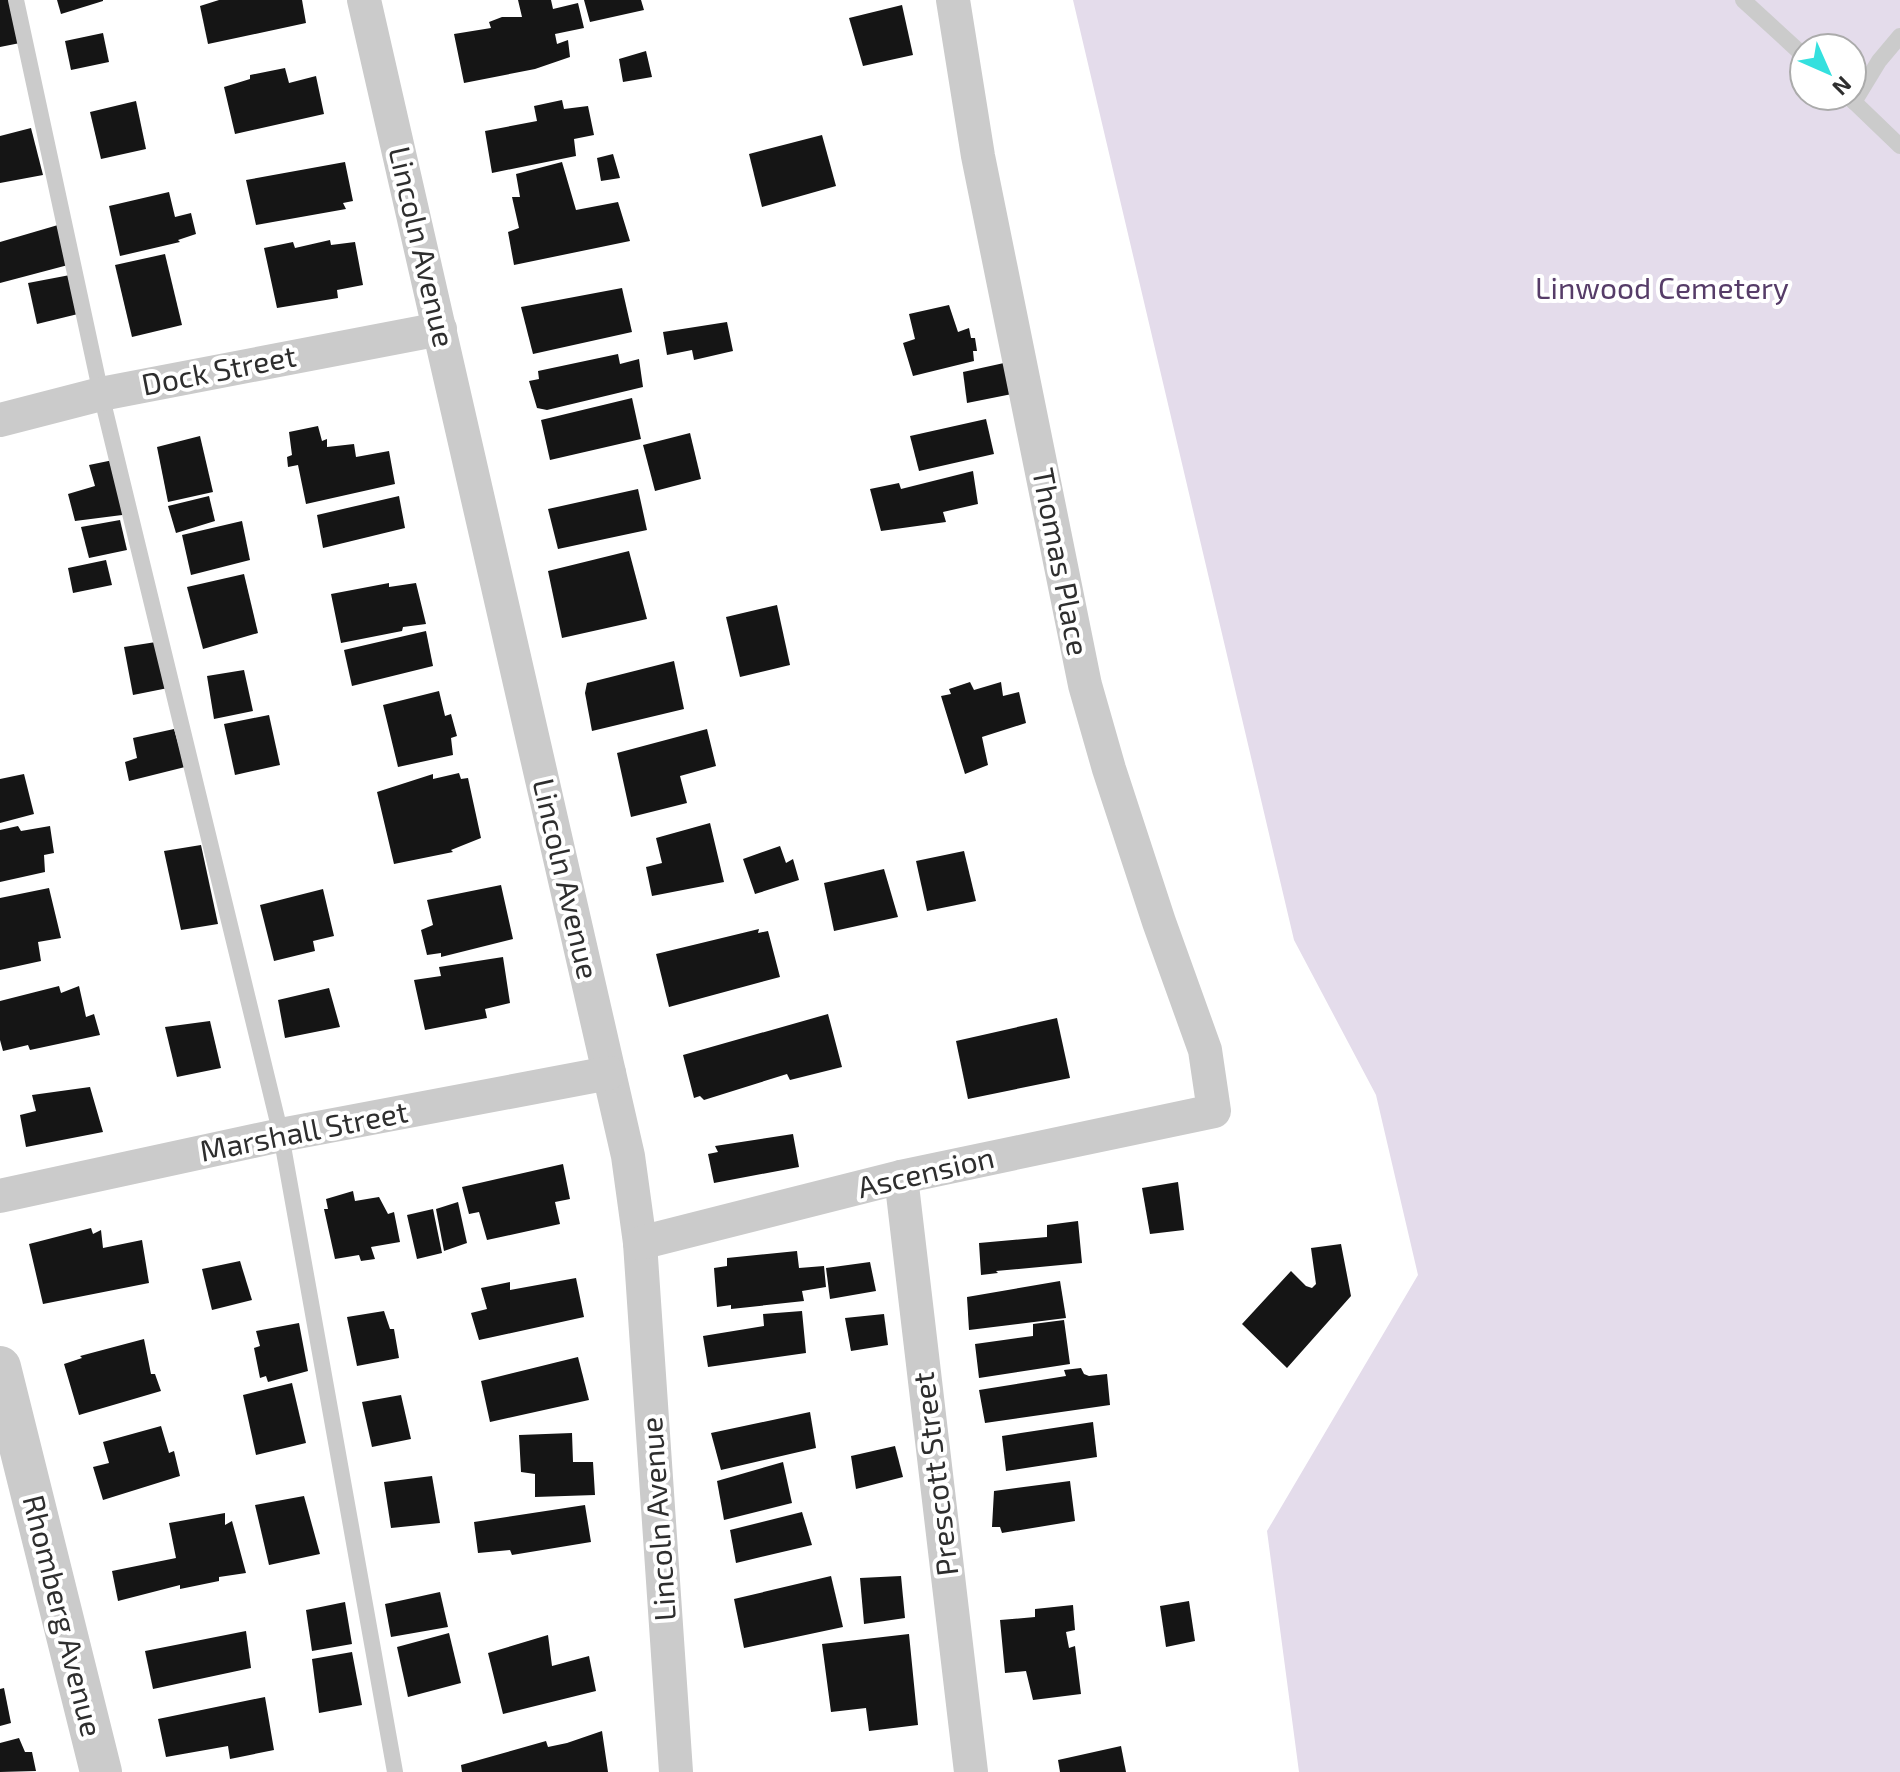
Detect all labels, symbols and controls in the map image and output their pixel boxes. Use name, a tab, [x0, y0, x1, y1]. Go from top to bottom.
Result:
north arrow	[1788, 32, 1868, 112]
text: N	[1828, 72, 1858, 102]
street label: Lincoln Avenue	[382, 143, 464, 350]
park label: Linwood Cemetery	[1535, 269, 1789, 305]
street label: Dock Street	[138, 336, 299, 402]
street label: Thomas Place	[1026, 465, 1098, 658]
street label: Lincoln Avenue	[526, 775, 608, 982]
street label: Marshall Street	[197, 1092, 411, 1168]
street label: Ascension	[854, 1138, 997, 1204]
street label: Prescott Street	[904, 1370, 964, 1578]
street label: Lincoln Avenue	[632, 1416, 682, 1622]
street label: Rhomberg Avenue	[17, 1491, 111, 1740]

